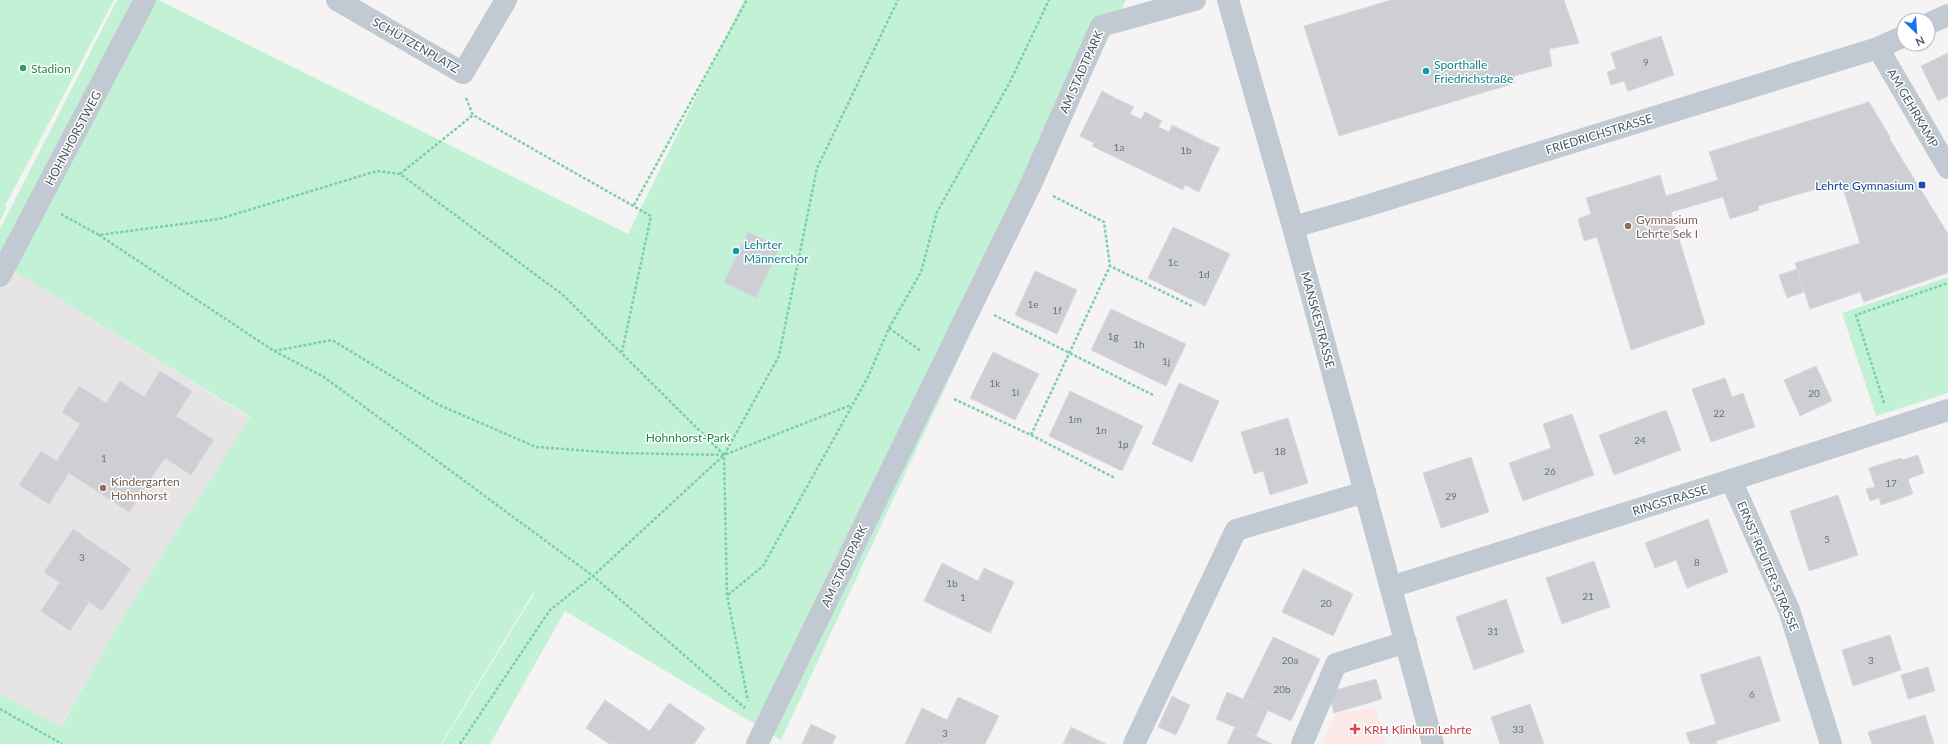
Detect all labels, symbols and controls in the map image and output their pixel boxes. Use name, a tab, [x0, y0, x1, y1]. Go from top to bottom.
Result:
north arrow	[1896, 12, 1936, 52]
street label: SCHÜTZENPLATZ	[370, 14, 462, 76]
street label: AM STADTPARK	[1056, 28, 1106, 116]
text: N	[1914, 34, 1927, 49]
house number: 9	[1643, 56, 1649, 68]
place label: Sporthalle Friedrichstraße	[1434, 57, 1513, 86]
place label: Stadion	[31, 61, 71, 76]
marker: Stadion	[18, 63, 28, 73]
marker: Sporthalle Friedrichstraße	[1421, 66, 1431, 76]
street label: AM GEHRKAMP	[1884, 66, 1942, 150]
street label: HOHNHORSTWEG	[42, 88, 104, 188]
street label: FRIEDRICHSTRASSE	[1544, 111, 1654, 157]
house number: 1a	[1114, 141, 1124, 153]
house number: 1b	[1180, 144, 1192, 156]
place label: Lehrte Gymnasium	[1815, 178, 1914, 193]
marker: Lehrte Gymnasium	[1917, 180, 1927, 190]
place label: Gymnasium Lehrte Sek I	[1636, 212, 1698, 241]
marker: Gymnasium Lehrte Sek I	[1623, 221, 1633, 231]
place label: Lehrter Männerchor	[744, 237, 809, 266]
marker: Lehrter Männerchor	[731, 246, 741, 256]
house number: 1c	[1168, 256, 1179, 268]
house number: 1d	[1198, 268, 1210, 280]
street label: MANSKESTRASSE	[1298, 270, 1338, 370]
house number: 1e	[1027, 298, 1039, 310]
house number: 1f	[1052, 304, 1062, 316]
house number: 1g	[1107, 330, 1119, 342]
house number: 1h	[1133, 338, 1145, 350]
house number: 1j	[1162, 355, 1170, 367]
house number: 1k	[990, 377, 1001, 389]
house number: 1l	[1011, 386, 1019, 398]
house number: 20	[1808, 387, 1820, 399]
house number: 22	[1713, 407, 1725, 419]
house number: 1m	[1068, 413, 1082, 425]
house number: 1n	[1095, 424, 1107, 436]
park label: Hohnhorst-Park	[646, 430, 731, 445]
house number: 24	[1634, 434, 1646, 446]
house number: 1p	[1117, 438, 1129, 450]
house number: 18	[1274, 445, 1286, 457]
house number: 1	[101, 452, 107, 464]
house number: 26	[1544, 465, 1556, 477]
place label: Kindergarten Hohnhorst	[111, 474, 180, 503]
house number: 17	[1885, 477, 1897, 489]
street label: RINGSTRASSE	[1631, 481, 1710, 519]
marker: Kindergarten Hohnhorst	[98, 483, 108, 493]
house number: 29	[1445, 490, 1457, 502]
street label: ERNST-REUTER-STRASSE	[1734, 499, 1802, 633]
street label: AM STADTPARK	[818, 523, 870, 609]
house number: 5	[1824, 533, 1830, 545]
house number: 3	[79, 551, 85, 563]
house number: 8	[1694, 556, 1700, 568]
house number: 1b	[946, 577, 958, 589]
house number: 21	[1582, 590, 1594, 602]
house number: 1	[960, 591, 966, 603]
house number: 20	[1320, 597, 1332, 609]
house number: 31	[1487, 625, 1499, 637]
house number: 20a	[1282, 654, 1298, 666]
house number: 3	[1868, 654, 1874, 666]
house number: 20b	[1273, 683, 1291, 695]
house number: 6	[1749, 688, 1755, 700]
place label: KRH Klinkum Lehrte	[1364, 722, 1472, 737]
marker: KRH Klinkum Lehrte	[1349, 723, 1361, 735]
house number: 33	[1512, 723, 1524, 735]
house number: 3	[942, 727, 948, 739]

